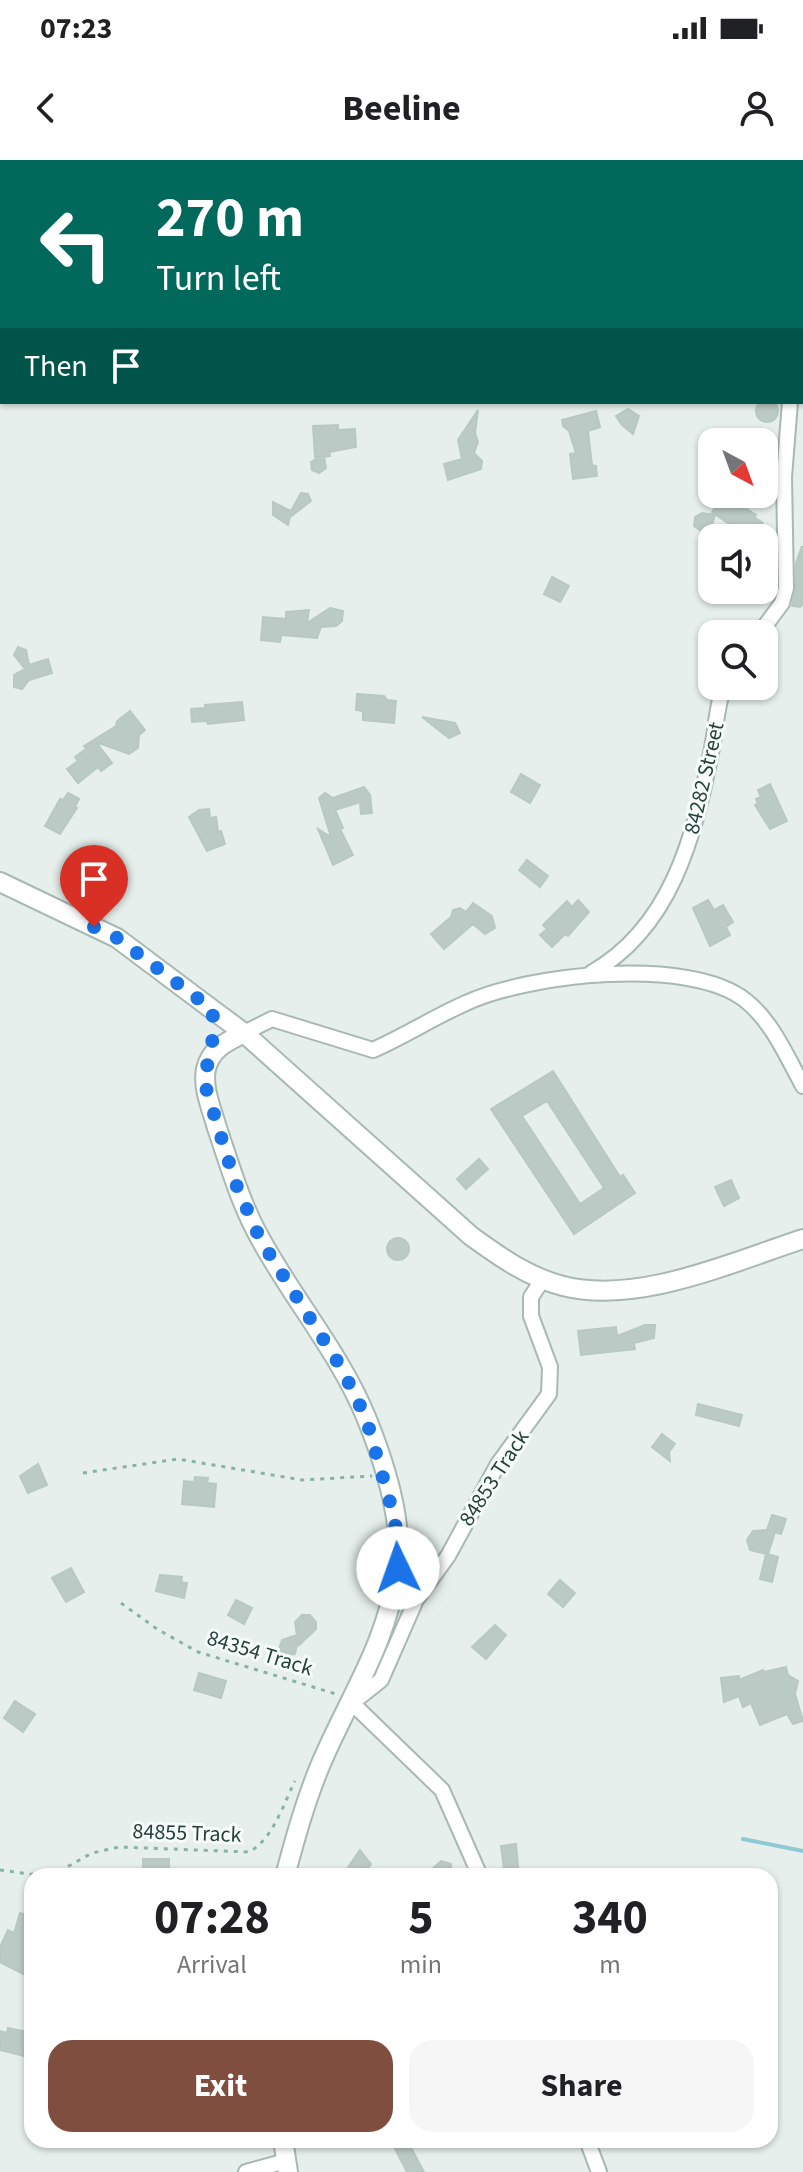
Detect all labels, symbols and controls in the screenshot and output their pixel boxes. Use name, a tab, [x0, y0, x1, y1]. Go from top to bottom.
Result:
text: 07:23	[40, 7, 112, 50]
text: Beeline	[342, 83, 461, 134]
icon: back	[24, 86, 68, 130]
icon: person	[735, 86, 779, 130]
text: 270 m	[156, 179, 304, 258]
icon: left	[24, 192, 128, 296]
text: Turn left	[156, 253, 281, 304]
icon: arrive	[104, 344, 148, 388]
text: Then	[24, 345, 88, 388]
north arrow	[698, 428, 778, 508]
map controls	[698, 428, 778, 700]
button: sound	[698, 524, 778, 604]
button: search	[698, 620, 778, 700]
street label: 84282 Street	[676, 718, 733, 837]
pin	[60, 845, 128, 927]
icon: arrive	[72, 857, 116, 901]
street label: 84853 Track	[451, 1424, 537, 1532]
position arrow	[356, 1526, 440, 1610]
street label: 84354 Track	[203, 1622, 317, 1684]
street label: 84855 Track	[132, 1815, 242, 1851]
text: 07:28	[154, 1884, 270, 1952]
text: 5	[408, 1884, 434, 1952]
text: 340	[572, 1884, 648, 1952]
text: Arrival	[177, 1946, 247, 1983]
text: min	[400, 1946, 442, 1983]
text: m	[599, 1946, 621, 1983]
button: Exit	[48, 2040, 393, 2132]
button: Share	[409, 2040, 754, 2132]

